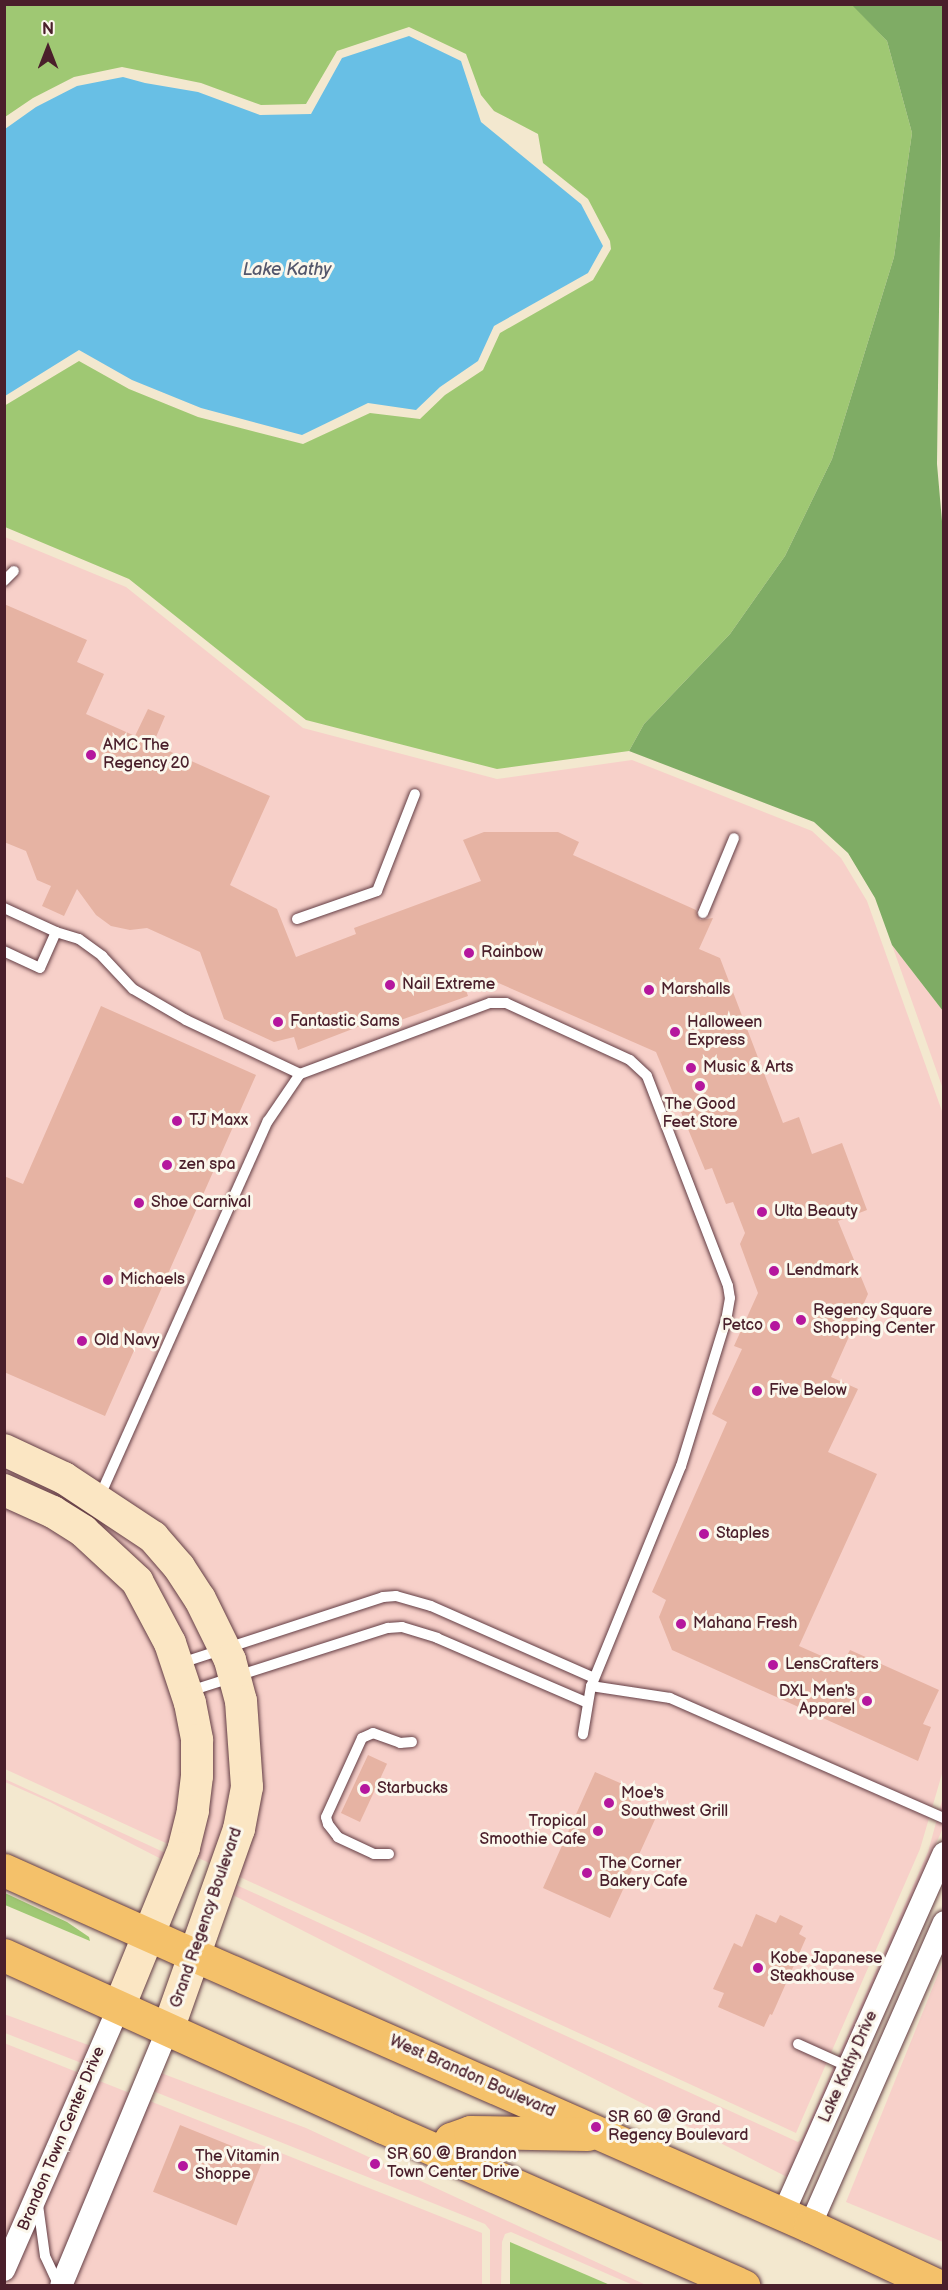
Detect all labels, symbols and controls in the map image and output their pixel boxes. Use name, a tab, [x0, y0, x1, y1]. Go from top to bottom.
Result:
north arrow	[18, 18, 78, 78]
text: N	[42, 20, 54, 39]
water label: Lake Kathy	[243, 259, 331, 281]
place label: AMC The Regency 20	[103, 736, 190, 774]
marker: AMC The Regency 20	[84, 748, 98, 762]
place label: Rainbow	[481, 943, 543, 963]
marker: Rainbow	[462, 946, 476, 960]
place label: Nail Extreme	[402, 975, 495, 995]
marker: Nail Extreme	[383, 978, 397, 992]
place label: Marshalls	[661, 980, 731, 1000]
marker: Marshalls	[642, 983, 656, 997]
place label: Fantastic Sams	[290, 1012, 400, 1032]
place label: Halloween Express	[687, 1013, 762, 1051]
marker: Fantastic Sams	[271, 1015, 285, 1029]
marker: Halloween Express	[668, 1025, 682, 1039]
place label: Music & Arts	[703, 1058, 794, 1078]
marker: Music & Arts	[684, 1061, 698, 1075]
marker: The Good Feet Store	[693, 1079, 707, 1093]
place label: The Good Feet Store	[662, 1095, 738, 1133]
place label: TJ Maxx	[189, 1111, 248, 1131]
marker: TJ Maxx	[170, 1114, 184, 1128]
place label: zen spa	[179, 1155, 235, 1175]
marker: zen spa	[160, 1158, 174, 1172]
place label: Shoe Carnival	[151, 1193, 251, 1213]
marker: Shoe Carnival	[132, 1196, 146, 1210]
place label: Ulta Beauty	[774, 1202, 858, 1222]
marker: Ulta Beauty	[755, 1205, 769, 1219]
place label: Lendmark	[786, 1261, 858, 1281]
marker: Lendmark	[767, 1264, 781, 1278]
place label: Michaels	[120, 1270, 185, 1290]
marker: Michaels	[101, 1273, 115, 1287]
place label: Regency Square Shopping Center	[813, 1301, 935, 1339]
marker: Regency Square Shopping Center	[794, 1313, 808, 1327]
place label: Petco	[722, 1316, 763, 1336]
marker: Petco	[768, 1319, 782, 1333]
place label: Old Navy	[94, 1331, 160, 1351]
marker: Old Navy	[75, 1334, 89, 1348]
place label: Five Below	[769, 1381, 847, 1401]
marker: Five Below	[750, 1384, 764, 1398]
place label: Staples	[716, 1524, 769, 1544]
marker: Staples	[697, 1527, 711, 1541]
place label: Mahana Fresh	[693, 1614, 797, 1634]
marker: Mahana Fresh	[674, 1617, 688, 1631]
place label: LensCrafters	[785, 1655, 879, 1675]
marker: LensCrafters	[766, 1658, 780, 1672]
place label: DXL Men's Apparel	[779, 1682, 855, 1720]
marker: DXL Men's Apparel	[860, 1694, 874, 1708]
place label: Starbucks	[377, 1779, 448, 1799]
marker: Starbucks	[358, 1782, 372, 1796]
place label: Moe's Southwest Grill	[621, 1784, 728, 1822]
marker: Moe's Southwest Grill	[602, 1796, 616, 1810]
place label: Tropical Smoothie Cafe	[480, 1812, 586, 1850]
marker: Tropical Smoothie Cafe	[591, 1824, 605, 1838]
street label: Grand Regency Boulevard	[167, 1825, 247, 2011]
place label: The Corner Bakery Cafe	[599, 1854, 688, 1892]
marker: The Corner Bakery Cafe	[580, 1866, 594, 1880]
place label: Kobe Japanese Steakhouse	[770, 1949, 883, 1987]
marker: Kobe Japanese Steakhouse	[751, 1961, 765, 1975]
street label: Lake Kathy Drive	[816, 2008, 882, 2126]
street label: West Brandon Boulevard	[386, 2032, 558, 2122]
street label: Brandon Town Center Drive	[14, 2044, 110, 2234]
place label: SR 60 @ Grand Regency Boulevard	[608, 2108, 749, 2146]
marker: SR 60 @ Grand Regency Boulevard	[589, 2120, 603, 2134]
place label: SR 60 @ Brandon Town Center Drive	[387, 2145, 520, 2183]
place label: The Vitamin Shoppe	[195, 2147, 280, 2185]
marker: SR 60 @ Brandon Town Center Drive	[368, 2157, 382, 2171]
marker: The Vitamin Shoppe	[176, 2159, 190, 2173]

